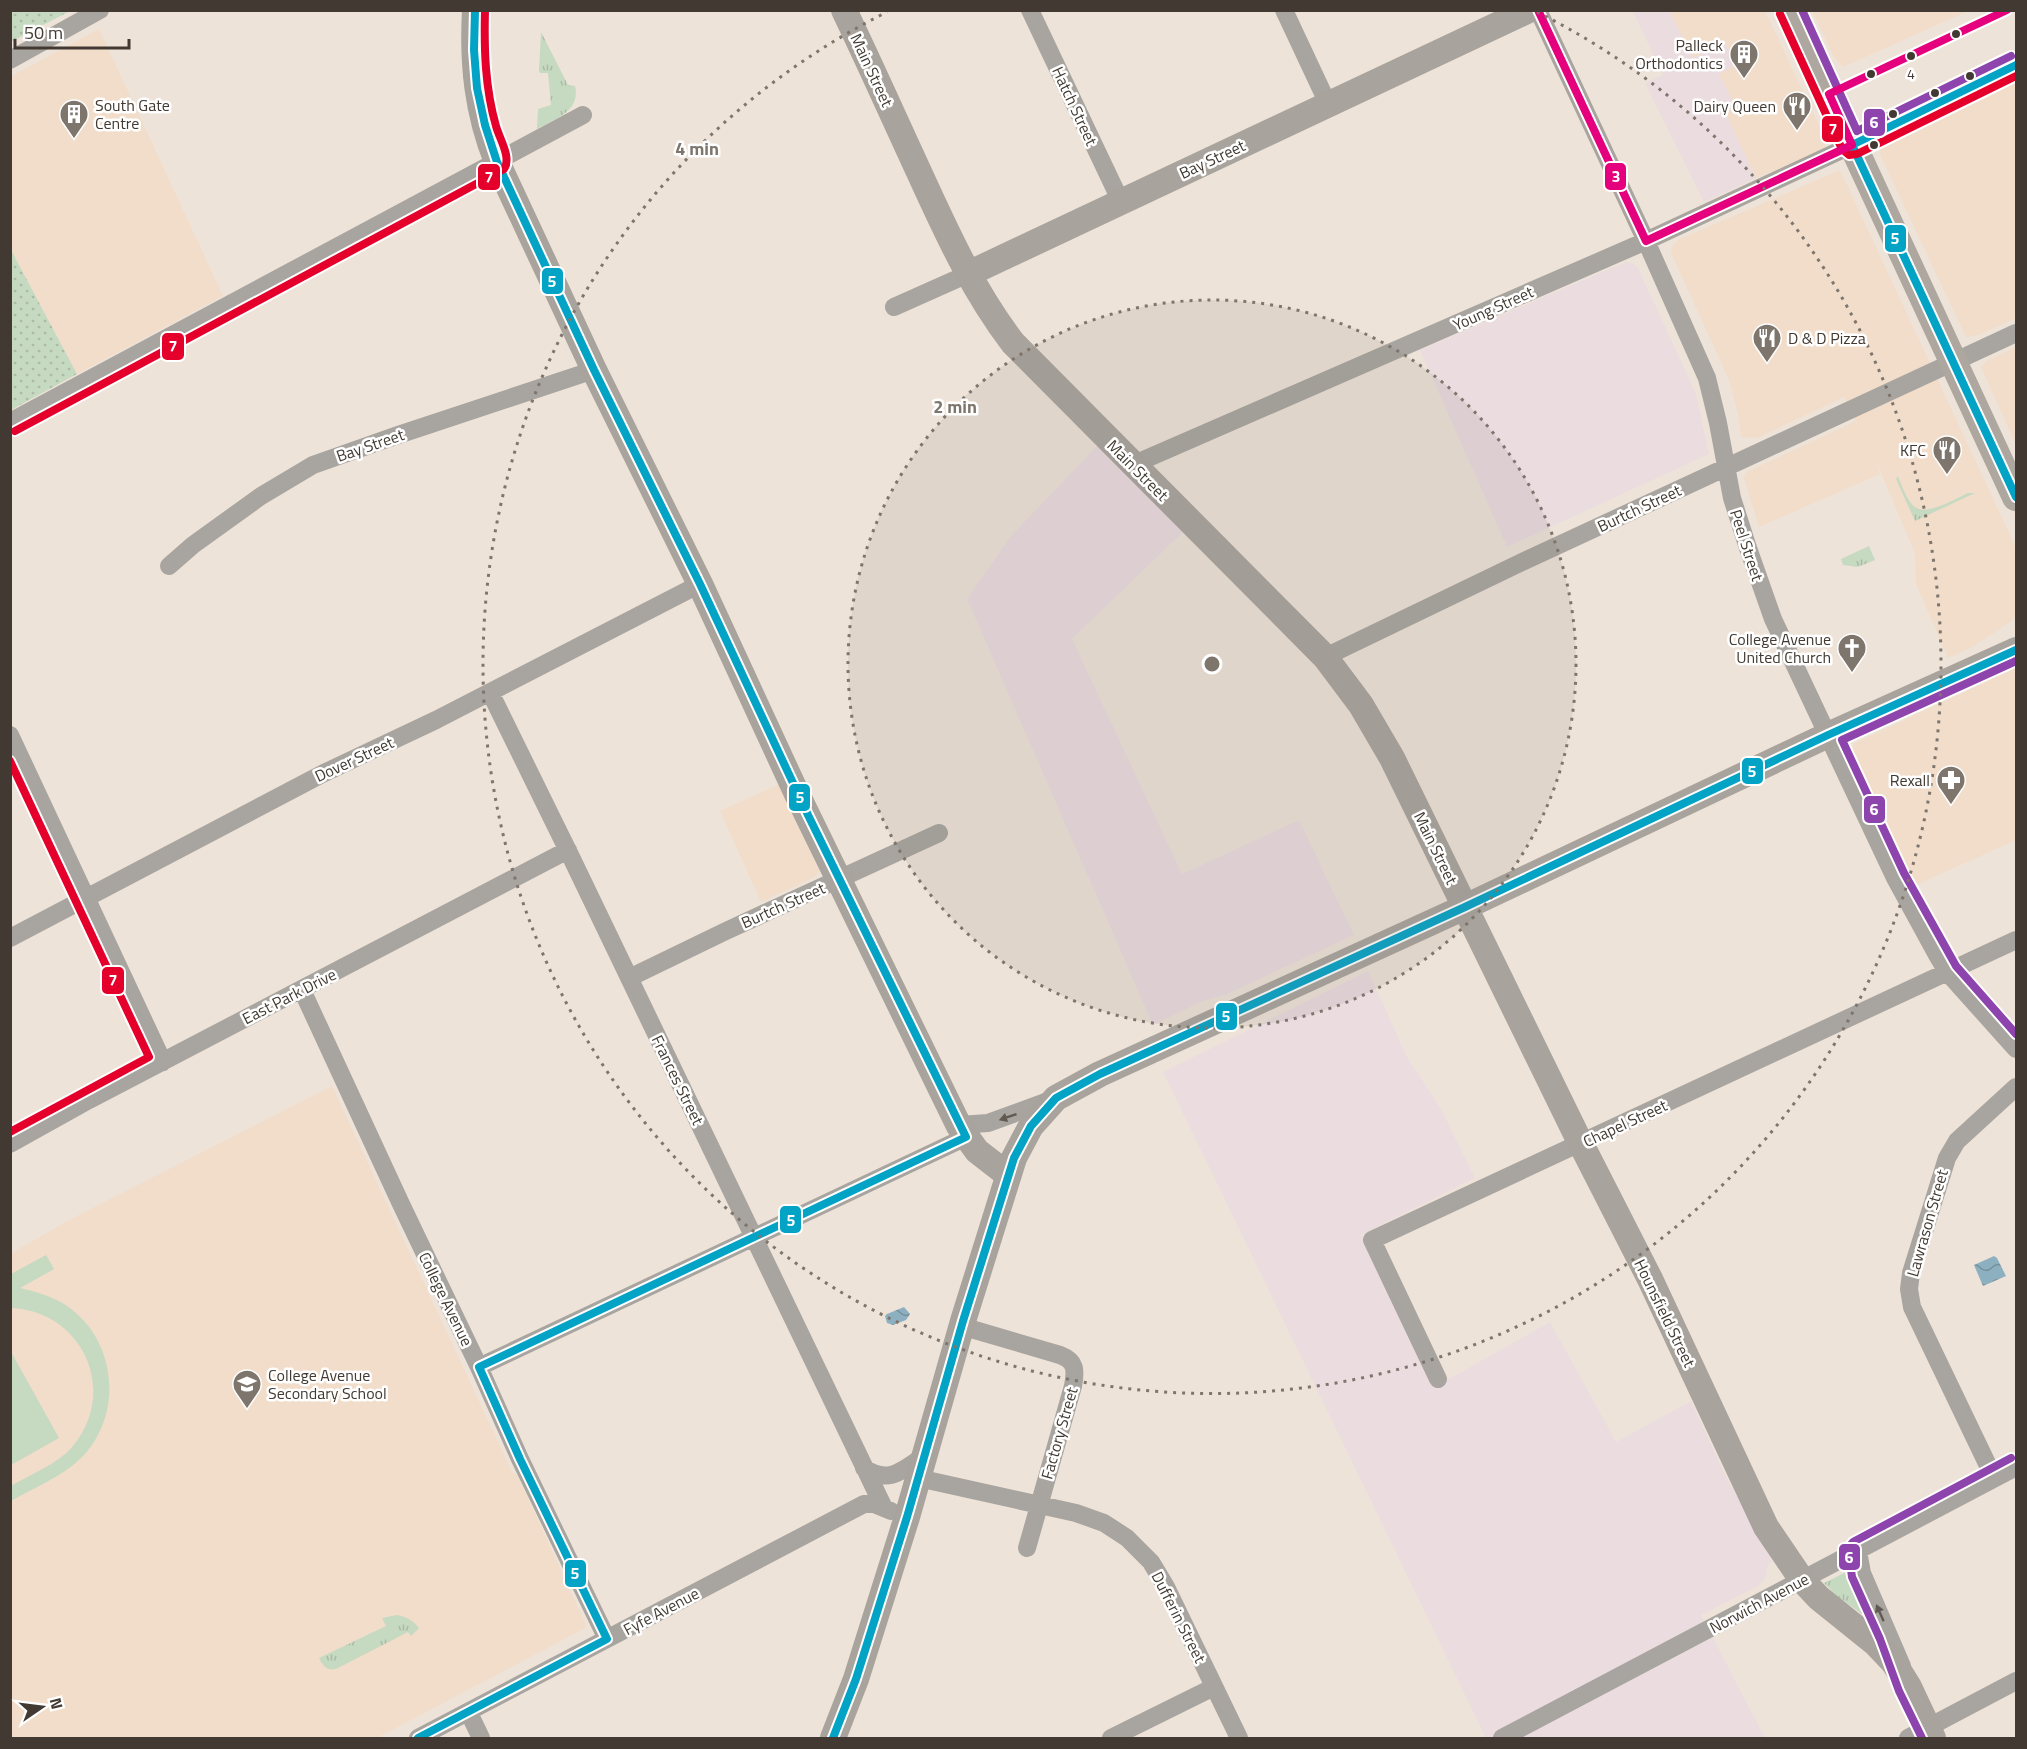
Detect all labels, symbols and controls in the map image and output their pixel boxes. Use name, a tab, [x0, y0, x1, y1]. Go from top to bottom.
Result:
scale bar	[15, 12, 129, 50]
text: 50 m	[24, 19, 63, 46]
unlabelled marker	[1950, 28, 1962, 40]
street label: Main Street	[845, 29, 900, 111]
place label: Palleck Orthodontics	[1635, 33, 1723, 75]
building icon: Palleck Orthodontics	[1728, 38, 1760, 80]
marker: 4	[1905, 50, 1917, 62]
street label: Hatch Street	[1046, 63, 1104, 150]
place label: 4	[1907, 63, 1915, 84]
unlabelled marker	[1865, 68, 1877, 80]
unlabelled marker	[1964, 70, 1976, 82]
unlabelled marker	[1929, 87, 1941, 99]
restaurant icon: Dairy Queen	[1781, 90, 1813, 132]
place label: South Gate Centre	[95, 93, 170, 135]
place label: Dairy Queen	[1694, 94, 1776, 118]
building icon: South Gate Centre	[58, 98, 90, 140]
line badge: 6	[1863, 108, 1886, 137]
unlabelled marker	[1887, 108, 1899, 120]
text: 6	[1870, 110, 1879, 134]
line badge: 7	[1821, 115, 1844, 143]
text: 7	[1829, 117, 1837, 141]
street label: Bay Street	[1175, 133, 1249, 185]
text: 4 min	[675, 135, 719, 162]
unlabelled marker	[1868, 139, 1880, 151]
line badge: 3	[1604, 162, 1627, 191]
line badge: 7	[477, 163, 501, 191]
text: 3	[1612, 164, 1620, 188]
text: 7	[485, 165, 493, 189]
line badge: 5	[1884, 224, 1907, 253]
text: 5	[1891, 226, 1900, 250]
line badge: 5	[541, 267, 564, 295]
text: 5	[548, 269, 557, 293]
street label: Young Street	[1449, 279, 1538, 336]
restaurant icon: D & D Pizza	[1751, 322, 1783, 364]
place label: D & D Pizza	[1788, 326, 1866, 350]
line badge: 7	[161, 332, 185, 361]
text: 7	[169, 334, 177, 358]
text: 2 min	[933, 393, 977, 420]
street label: Bay Street	[333, 422, 407, 468]
street label: Main Street	[1102, 434, 1174, 506]
restaurant icon: KFC	[1931, 434, 1963, 476]
place label: KFC	[1900, 438, 1926, 462]
street label: Burtch Street	[1593, 478, 1685, 538]
street label: Peel Street	[1724, 506, 1770, 584]
place label: College Avenue United Church	[1729, 627, 1831, 669]
church icon: College Avenue United Church	[1836, 632, 1868, 674]
centre of rings	[1202, 654, 1222, 674]
street label: Dover Street	[311, 730, 398, 788]
line badge: 5	[1741, 757, 1764, 785]
text: 5	[1748, 759, 1757, 783]
pharmacy icon: Rexall	[1935, 764, 1967, 806]
place label: Rexall	[1890, 768, 1930, 792]
line badge: 5	[788, 783, 811, 812]
text: 5	[796, 785, 805, 809]
line badge: 6	[1863, 795, 1886, 824]
text: 6	[1870, 797, 1879, 821]
street label: Main Street	[1408, 808, 1464, 889]
street label: Burtch Street	[737, 876, 829, 934]
street label: East Park Drive	[238, 962, 340, 1030]
line badge: 7	[101, 966, 125, 995]
text: 7	[109, 968, 117, 992]
line badge: 5	[1215, 1002, 1238, 1031]
text: 5	[1222, 1004, 1231, 1028]
street label: Frances Street	[646, 1031, 710, 1129]
street label: Chapel Street	[1579, 1093, 1671, 1153]
one-way arrow	[999, 1112, 1017, 1122]
street label: Lawrason Street	[1900, 1166, 1954, 1280]
line badge: 5	[779, 1205, 802, 1234]
text: 5	[787, 1208, 796, 1232]
street label: College Avenue	[413, 1248, 479, 1350]
street label: Hounsfield Street	[1628, 1255, 1702, 1371]
place label: College Avenue Secondary School	[268, 1363, 387, 1405]
school or university icon: College Avenue Secondary School	[231, 1368, 263, 1410]
street label: Factory Street	[1034, 1384, 1084, 1482]
line badge: 6	[1838, 1543, 1861, 1571]
text: 6	[1845, 1545, 1854, 1569]
line badge: 5	[564, 1559, 587, 1588]
text: 5	[571, 1561, 580, 1585]
street label: Dufferin Street	[1146, 1567, 1213, 1667]
street label: Norwich Avenue	[1705, 1567, 1813, 1639]
street label: Fyfe Avenue	[619, 1581, 703, 1641]
one-way arrow	[1875, 1604, 1885, 1622]
north arrow	[12, 1677, 72, 1737]
text: N	[44, 1695, 70, 1712]

